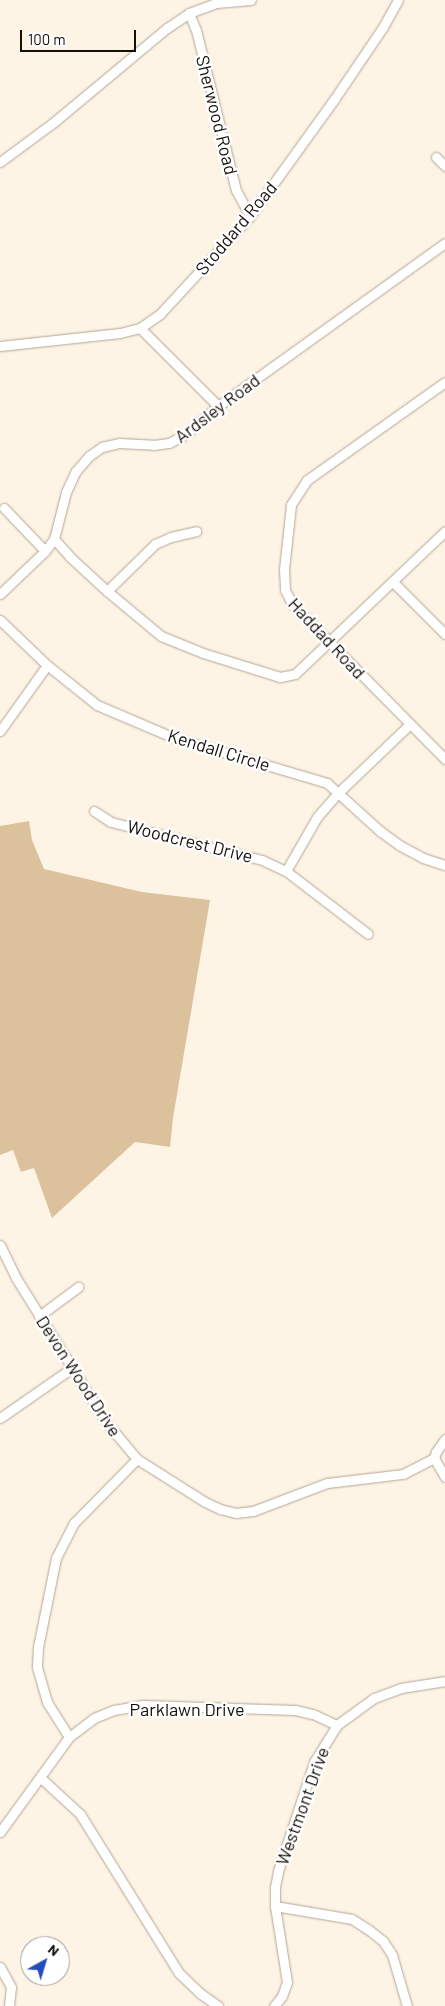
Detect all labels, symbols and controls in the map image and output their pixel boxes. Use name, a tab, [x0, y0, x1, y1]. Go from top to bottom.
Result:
scale bar	[22, 20, 139, 52]
text: 100 m	[28, 30, 66, 48]
street label: Sherwood Road	[192, 53, 242, 177]
street label: Stoddard Road	[191, 177, 281, 279]
street label: Ardsley Road	[170, 369, 264, 447]
street label: Haddad Road	[284, 593, 370, 683]
street label: Kendall Circle	[165, 724, 273, 776]
street label: Woodcrest Drive	[125, 815, 255, 867]
street label: Devon Wood Drive	[32, 1311, 126, 1441]
street label: Parklawn Drive	[130, 1698, 244, 1720]
street label: Westmont Drive	[271, 1744, 333, 1868]
north arrow	[20, 1936, 70, 1986]
text: N	[45, 1940, 63, 1959]

